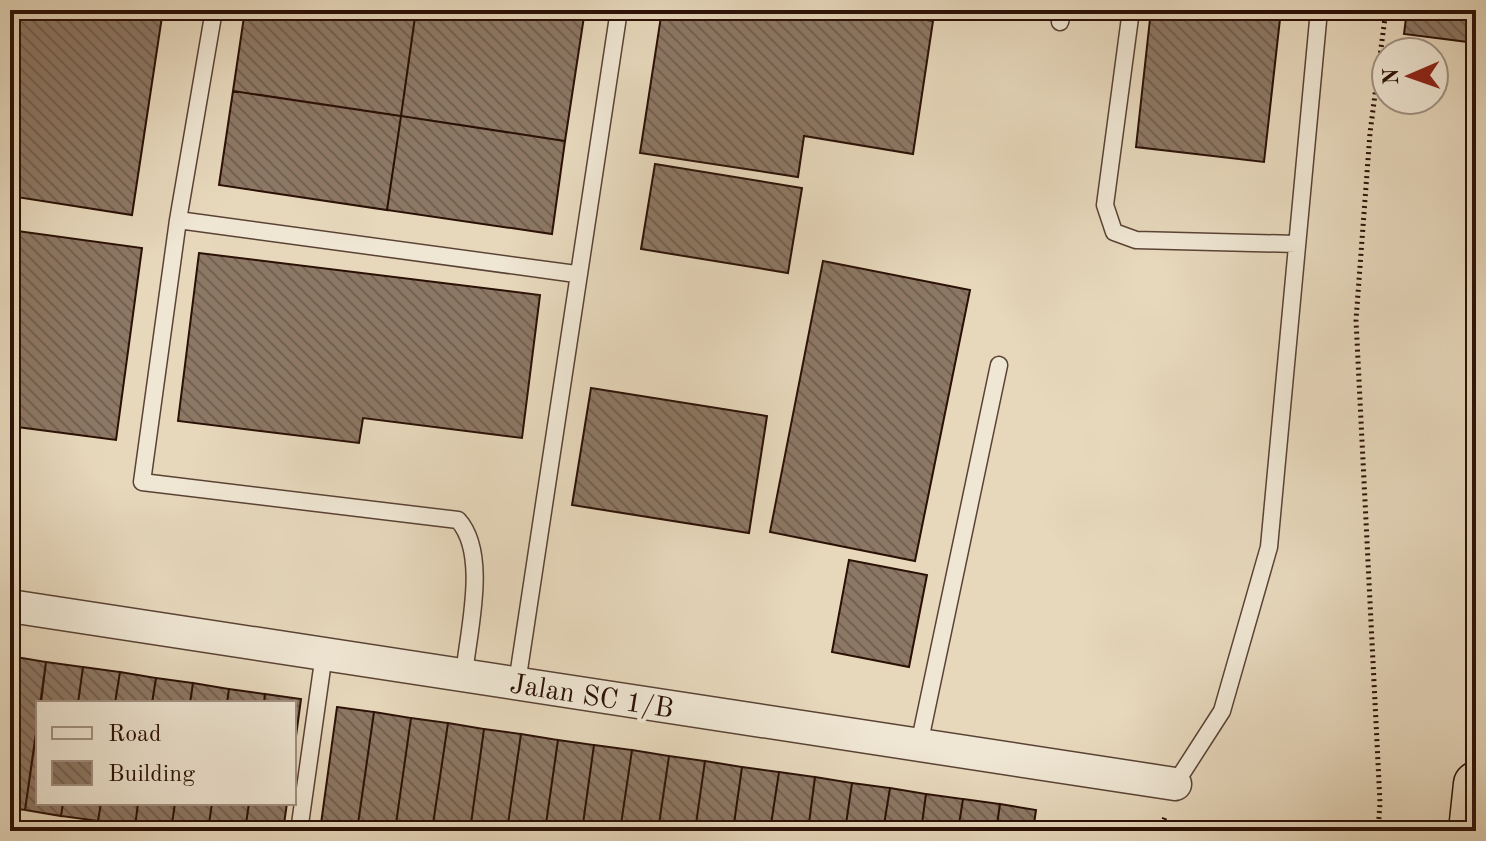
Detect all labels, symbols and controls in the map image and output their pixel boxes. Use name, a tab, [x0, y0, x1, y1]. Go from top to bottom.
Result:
north arrow	[1370, 36, 1450, 116]
text: N	[1381, 68, 1403, 85]
street label: Jalan SC 1/B	[508, 671, 675, 725]
legend	[36, 701, 296, 805]
text: Road	[108, 723, 161, 747]
text: Building	[108, 763, 195, 787]

